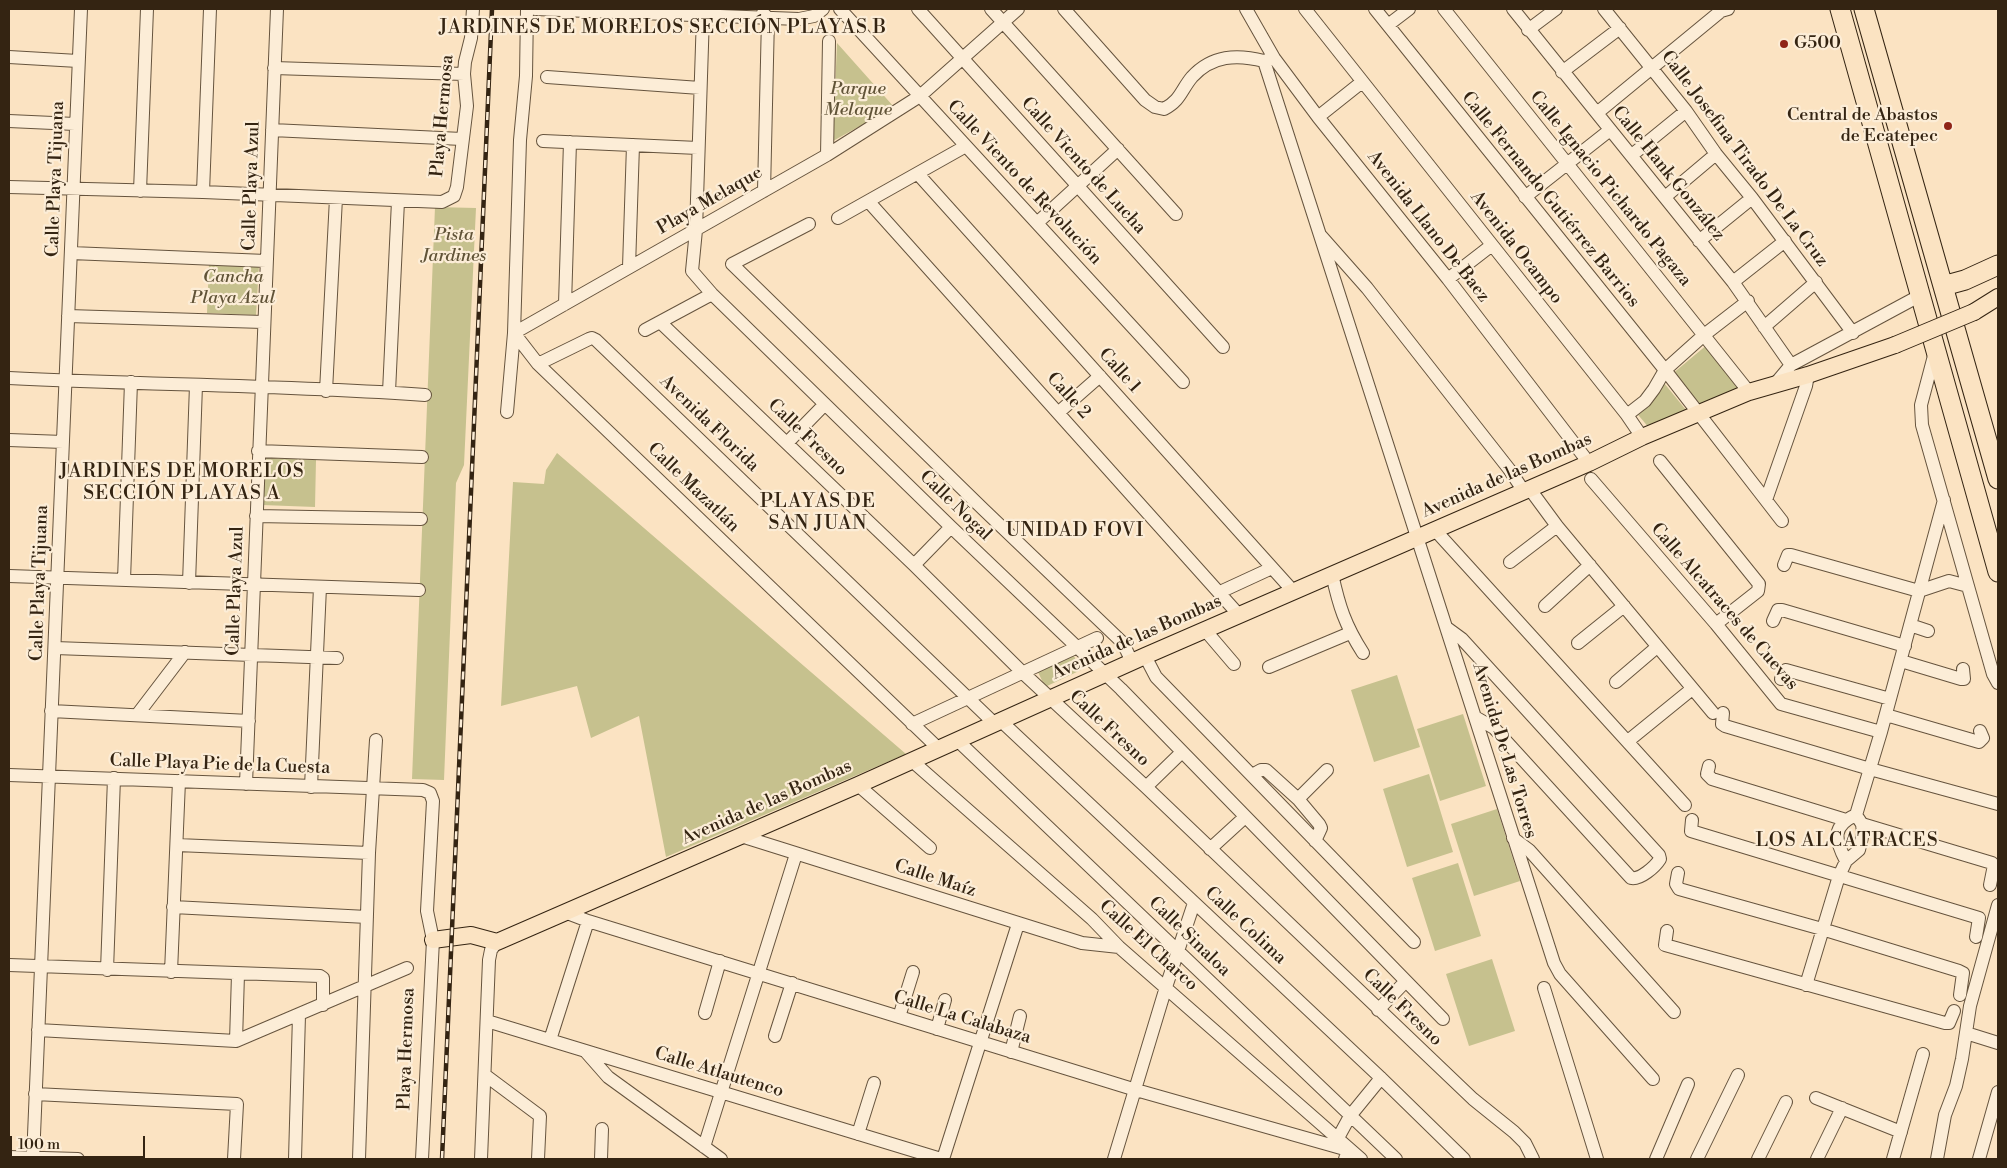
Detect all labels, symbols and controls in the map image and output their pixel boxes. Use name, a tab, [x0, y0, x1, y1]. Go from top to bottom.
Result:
district label: JARDINES DE MORELOS SECCIÓN PLAYAS B	[434, 17, 892, 39]
place label: G500	[1794, 33, 1841, 55]
marker: G500	[1778, 38, 1790, 50]
street label: Calle Josefina Tirado De La Cruz	[1656, 47, 1832, 271]
street label: Playa Hermosa	[427, 54, 459, 178]
park label: Parque Melaque	[824, 79, 892, 122]
street label: Calle Ignacio Pichardo Pagaza	[1524, 87, 1696, 291]
street label: Calle Fernando Gutiérrez Barrios	[1456, 88, 1644, 312]
street label: Calle Viento de Lucha	[1016, 93, 1150, 239]
street label: Calle Viento de Revolución	[942, 96, 1106, 270]
street label: Calle Playa Tijuana	[42, 101, 70, 257]
street label: Calle Hank González	[1607, 102, 1729, 246]
place label: Central de Abastos de Ecatepec	[1787, 105, 1938, 148]
marker: Central de Abastos de Ecatepec	[1942, 120, 1954, 132]
street label: Calle Playa Azul	[239, 121, 265, 251]
street label: Avenida Llano De Baez	[1362, 147, 1494, 307]
street label: Playa Melaque	[654, 162, 766, 240]
street label: Avenida Ocampo	[1465, 187, 1567, 309]
park label: Pista Jardines	[422, 225, 486, 268]
park label: Cancha Playa Azul	[191, 267, 275, 310]
street label: Calle 1	[1093, 344, 1145, 398]
street label: Calle 2	[1042, 368, 1094, 424]
street label: Avenida Florida	[655, 371, 763, 477]
street label: Calle Fresno	[763, 395, 851, 481]
street label: Avenida de las Bombas	[1419, 429, 1595, 523]
street label: Calle Mazatlán	[643, 439, 743, 537]
district label: JARDINES DE MORELOS SECCIÓN PLAYAS A	[57, 461, 307, 505]
street label: Calle Nogal	[914, 466, 996, 546]
district label: PLAYAS DE SAN JUAN	[759, 491, 877, 535]
street label: Calle Playa Tijuana	[26, 505, 54, 661]
street label: Calle Alcatraces de Cuevas	[1646, 519, 1802, 695]
district label: UNIDAD FOVI	[1004, 520, 1146, 542]
street label: Calle Playa Azul	[223, 526, 249, 656]
street label: Avenida de las Bombas	[1049, 591, 1225, 685]
street label: Avenida De Las Torres	[1467, 661, 1541, 841]
street label: Calle Fresno	[1064, 686, 1154, 772]
street label: Calle Playa Pie de la Cuesta	[109, 750, 331, 780]
street label: Avenida de las Bombas	[679, 756, 855, 850]
district label: LOS ALCATRACES	[1754, 830, 1940, 852]
street label: Calle Maíz	[891, 856, 979, 902]
street label: Calle Colima	[1200, 883, 1290, 969]
street label: Calle Sinaloa	[1144, 893, 1234, 981]
street label: Calle El Charco	[1094, 896, 1202, 996]
street label: Calle Fresno	[1358, 965, 1446, 1051]
street label: Playa Hermosa	[394, 987, 420, 1111]
street label: Calle La Calabaza	[891, 987, 1033, 1049]
street label: Calle Atlautenco	[652, 1043, 786, 1103]
scale bar	[12, 1126, 148, 1158]
text: 100 m	[18, 1135, 60, 1154]

